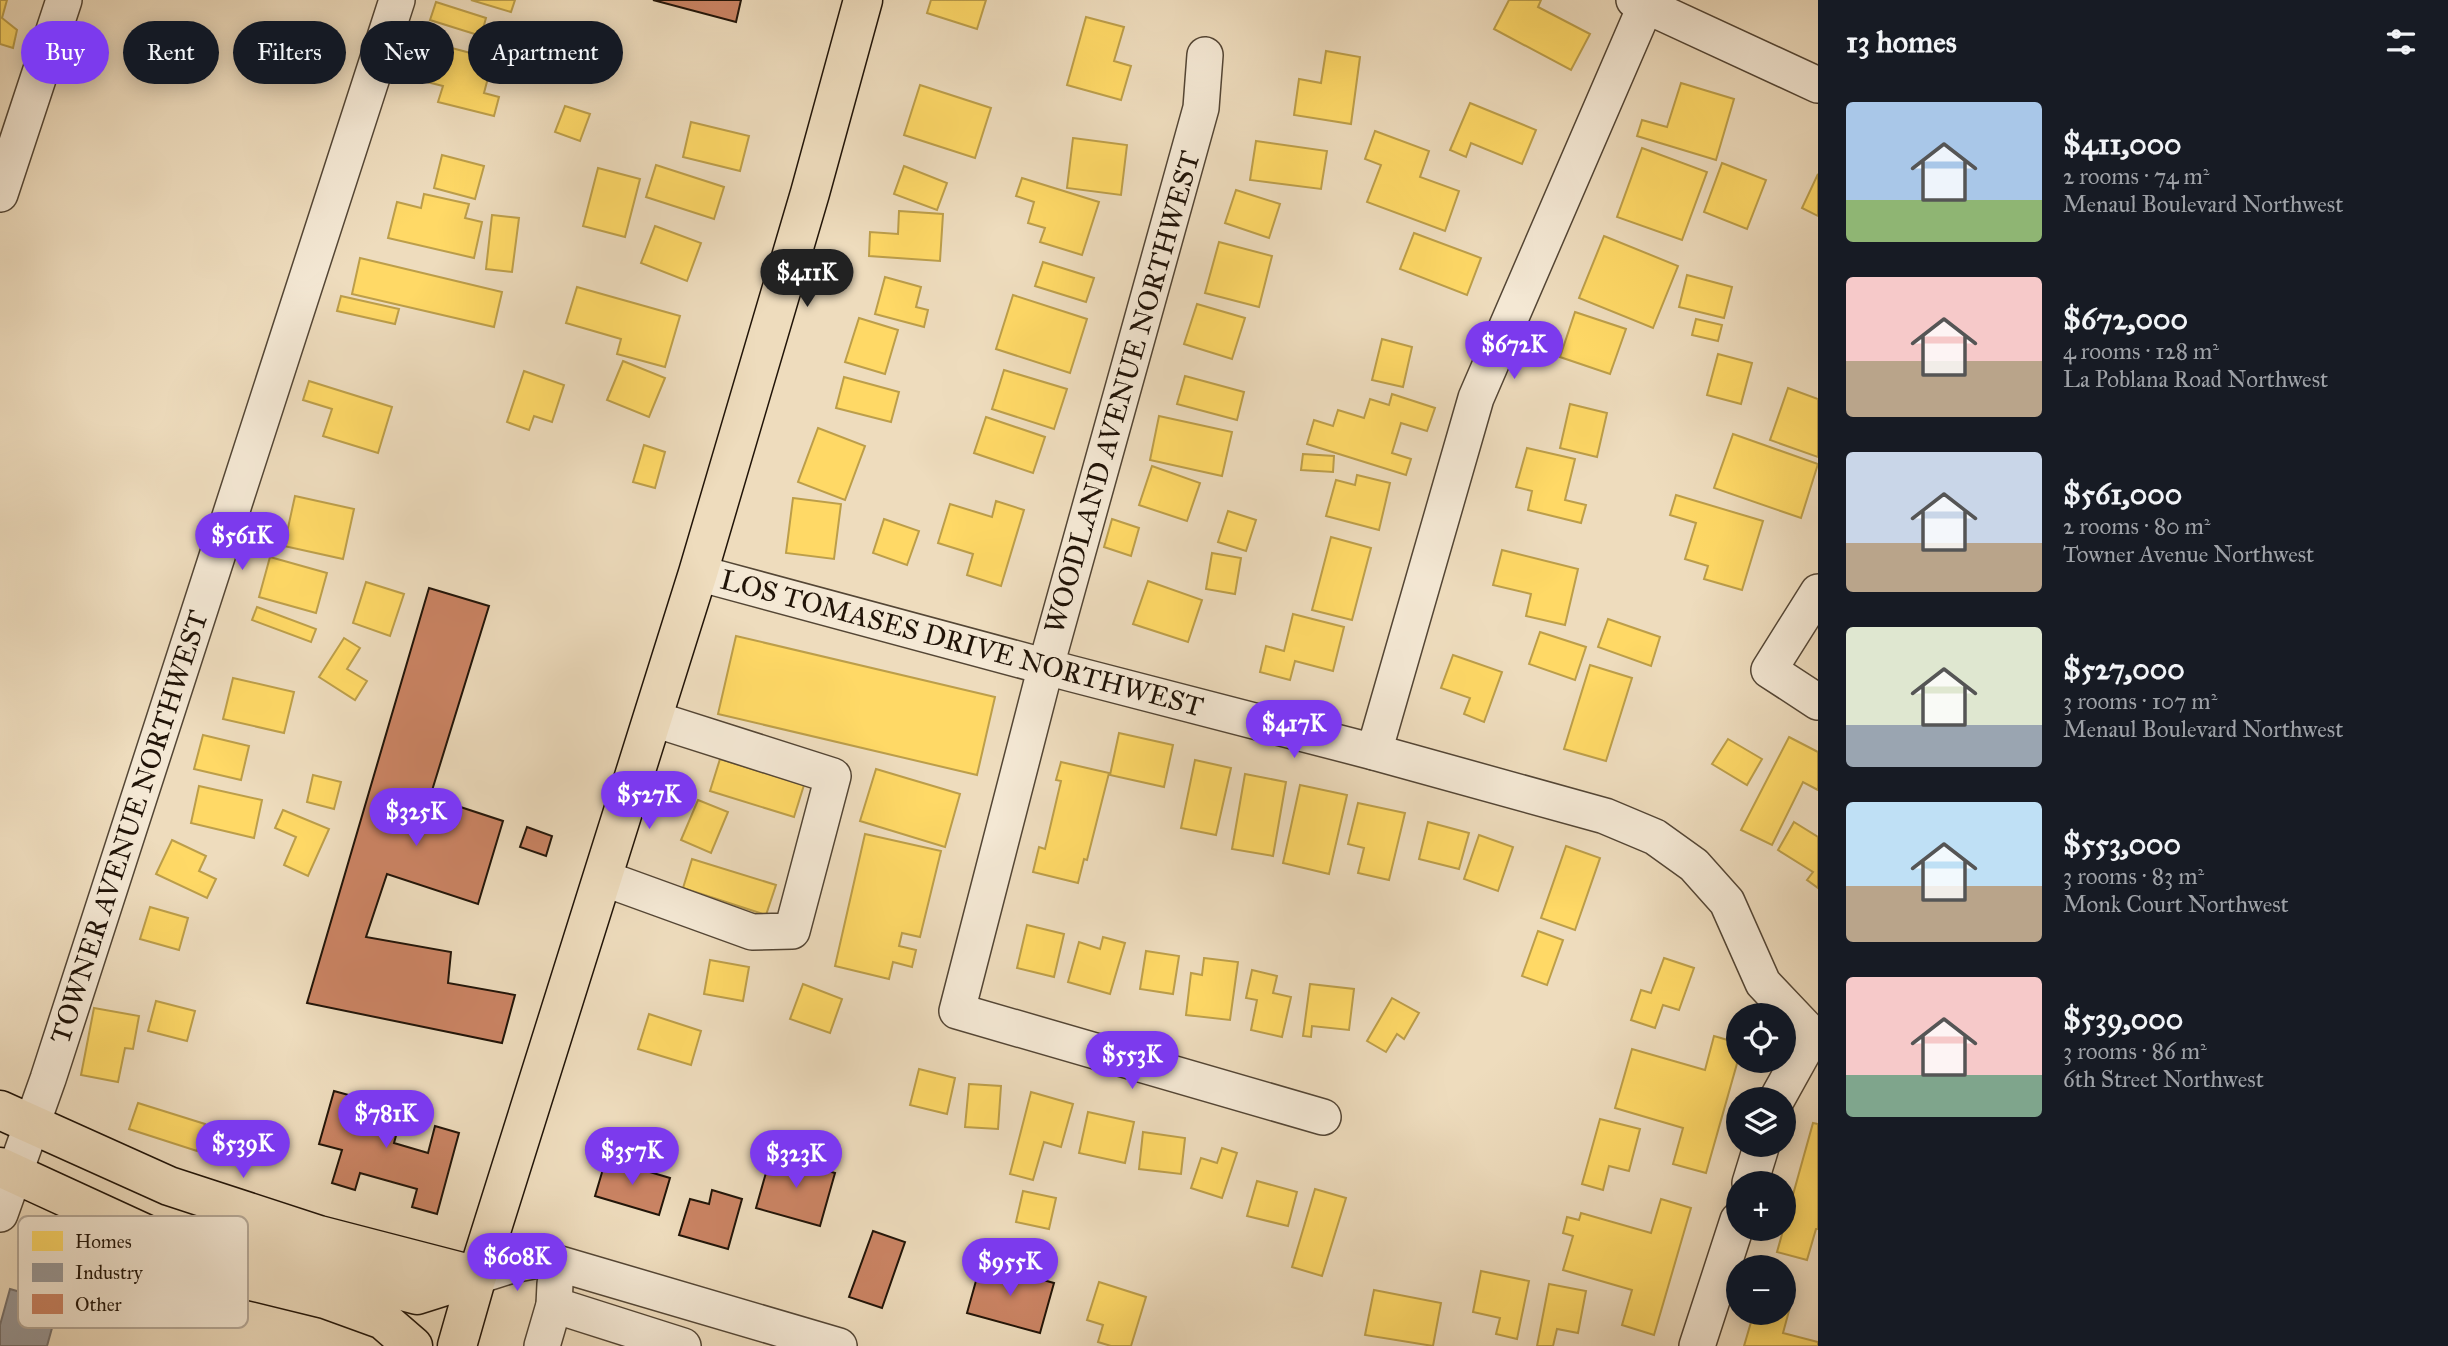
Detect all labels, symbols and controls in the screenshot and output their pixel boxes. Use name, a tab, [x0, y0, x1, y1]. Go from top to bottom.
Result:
chip: Buy	[21, 21, 109, 84]
chip: Rent	[123, 21, 219, 84]
chip: Filters	[233, 21, 346, 84]
chip: New	[360, 21, 454, 84]
chip: Apartment	[468, 21, 623, 84]
icon: filters	[2382, 23, 2420, 61]
text: 13 homes	[1846, 24, 1957, 60]
text: $411,000	[2063, 126, 2182, 162]
icon: home	[1902, 130, 1986, 214]
street label: WOODLAND AVENUE NORTHWEST	[1036, 147, 1208, 637]
text: 2 rooms · 74 m²	[2063, 162, 2209, 190]
text: Menaul Boulevard Northwest	[2063, 190, 2343, 218]
pin: $411K	[758, 250, 856, 309]
text: $411K	[776, 258, 838, 286]
text: $672,000	[2063, 301, 2188, 337]
icon: home	[1902, 305, 1986, 389]
pin: $672K	[1465, 322, 1563, 381]
text: $672K	[1481, 330, 1547, 358]
text: 4 rooms · 128 m²	[2063, 337, 2219, 365]
text: La Poblana Road Northwest	[2063, 365, 2328, 393]
text: $561,000	[2063, 476, 2182, 512]
icon: home	[1902, 480, 1986, 564]
pin: $561K	[193, 512, 291, 572]
text: 2 rooms · 80 m²	[2063, 512, 2210, 540]
text: $561K	[211, 521, 273, 549]
text: Towner Avenue Northwest	[2063, 540, 2314, 568]
street label: LOS TOMASES DRIVE NORTHWEST	[717, 562, 1207, 724]
street label: TOWNER AVENUE NORTHWEST	[42, 606, 216, 1048]
text: $527,000	[2063, 651, 2185, 687]
icon: home	[1902, 655, 1986, 739]
text: 3 rooms · 107 m²	[2063, 687, 2217, 715]
pin: $417K	[1245, 700, 1343, 760]
text: $417K	[1262, 709, 1326, 737]
text: Menaul Boulevard Northwest	[2063, 715, 2343, 743]
pin: $527K	[600, 772, 698, 831]
text: $527K	[617, 780, 681, 808]
pin: $325K	[367, 788, 465, 848]
text: $325K	[385, 797, 447, 825]
text: $553,000	[2063, 826, 2181, 862]
icon: home	[1902, 830, 1986, 914]
text: 3 rooms · 83 m²	[2063, 862, 2204, 890]
text: Monk Court Northwest	[2063, 890, 2289, 918]
text: $539,000	[2063, 1001, 2183, 1037]
map controls	[1726, 1003, 1796, 1325]
button: locate	[1726, 1003, 1796, 1073]
icon: home	[1902, 1005, 1986, 1089]
pin: $553K	[1083, 1032, 1181, 1091]
text: 3 rooms · 86 m²	[2063, 1037, 2207, 1065]
text: $553K	[1102, 1040, 1162, 1068]
text: 6th Street Northwest	[2063, 1065, 2264, 1093]
button: layers	[1726, 1087, 1796, 1157]
pin: $781K	[337, 1090, 435, 1150]
text: $781K	[354, 1099, 418, 1127]
pin: $539K	[194, 1120, 292, 1180]
pin: $357K	[583, 1128, 681, 1187]
text: $539K	[212, 1129, 274, 1157]
pin: $323K	[747, 1130, 845, 1190]
text: $357K	[601, 1136, 663, 1164]
text: $323K	[766, 1139, 826, 1167]
button: +	[1726, 1171, 1796, 1241]
legend	[18, 1216, 248, 1328]
text: Homes	[75, 1230, 132, 1253]
pin: $608K	[468, 1234, 566, 1293]
pin: $955K	[961, 1238, 1059, 1298]
text: $608K	[483, 1242, 551, 1270]
text: $955K	[978, 1247, 1042, 1275]
button: −	[1726, 1255, 1796, 1325]
text: Industry	[75, 1261, 144, 1284]
text: Other	[75, 1293, 123, 1316]

